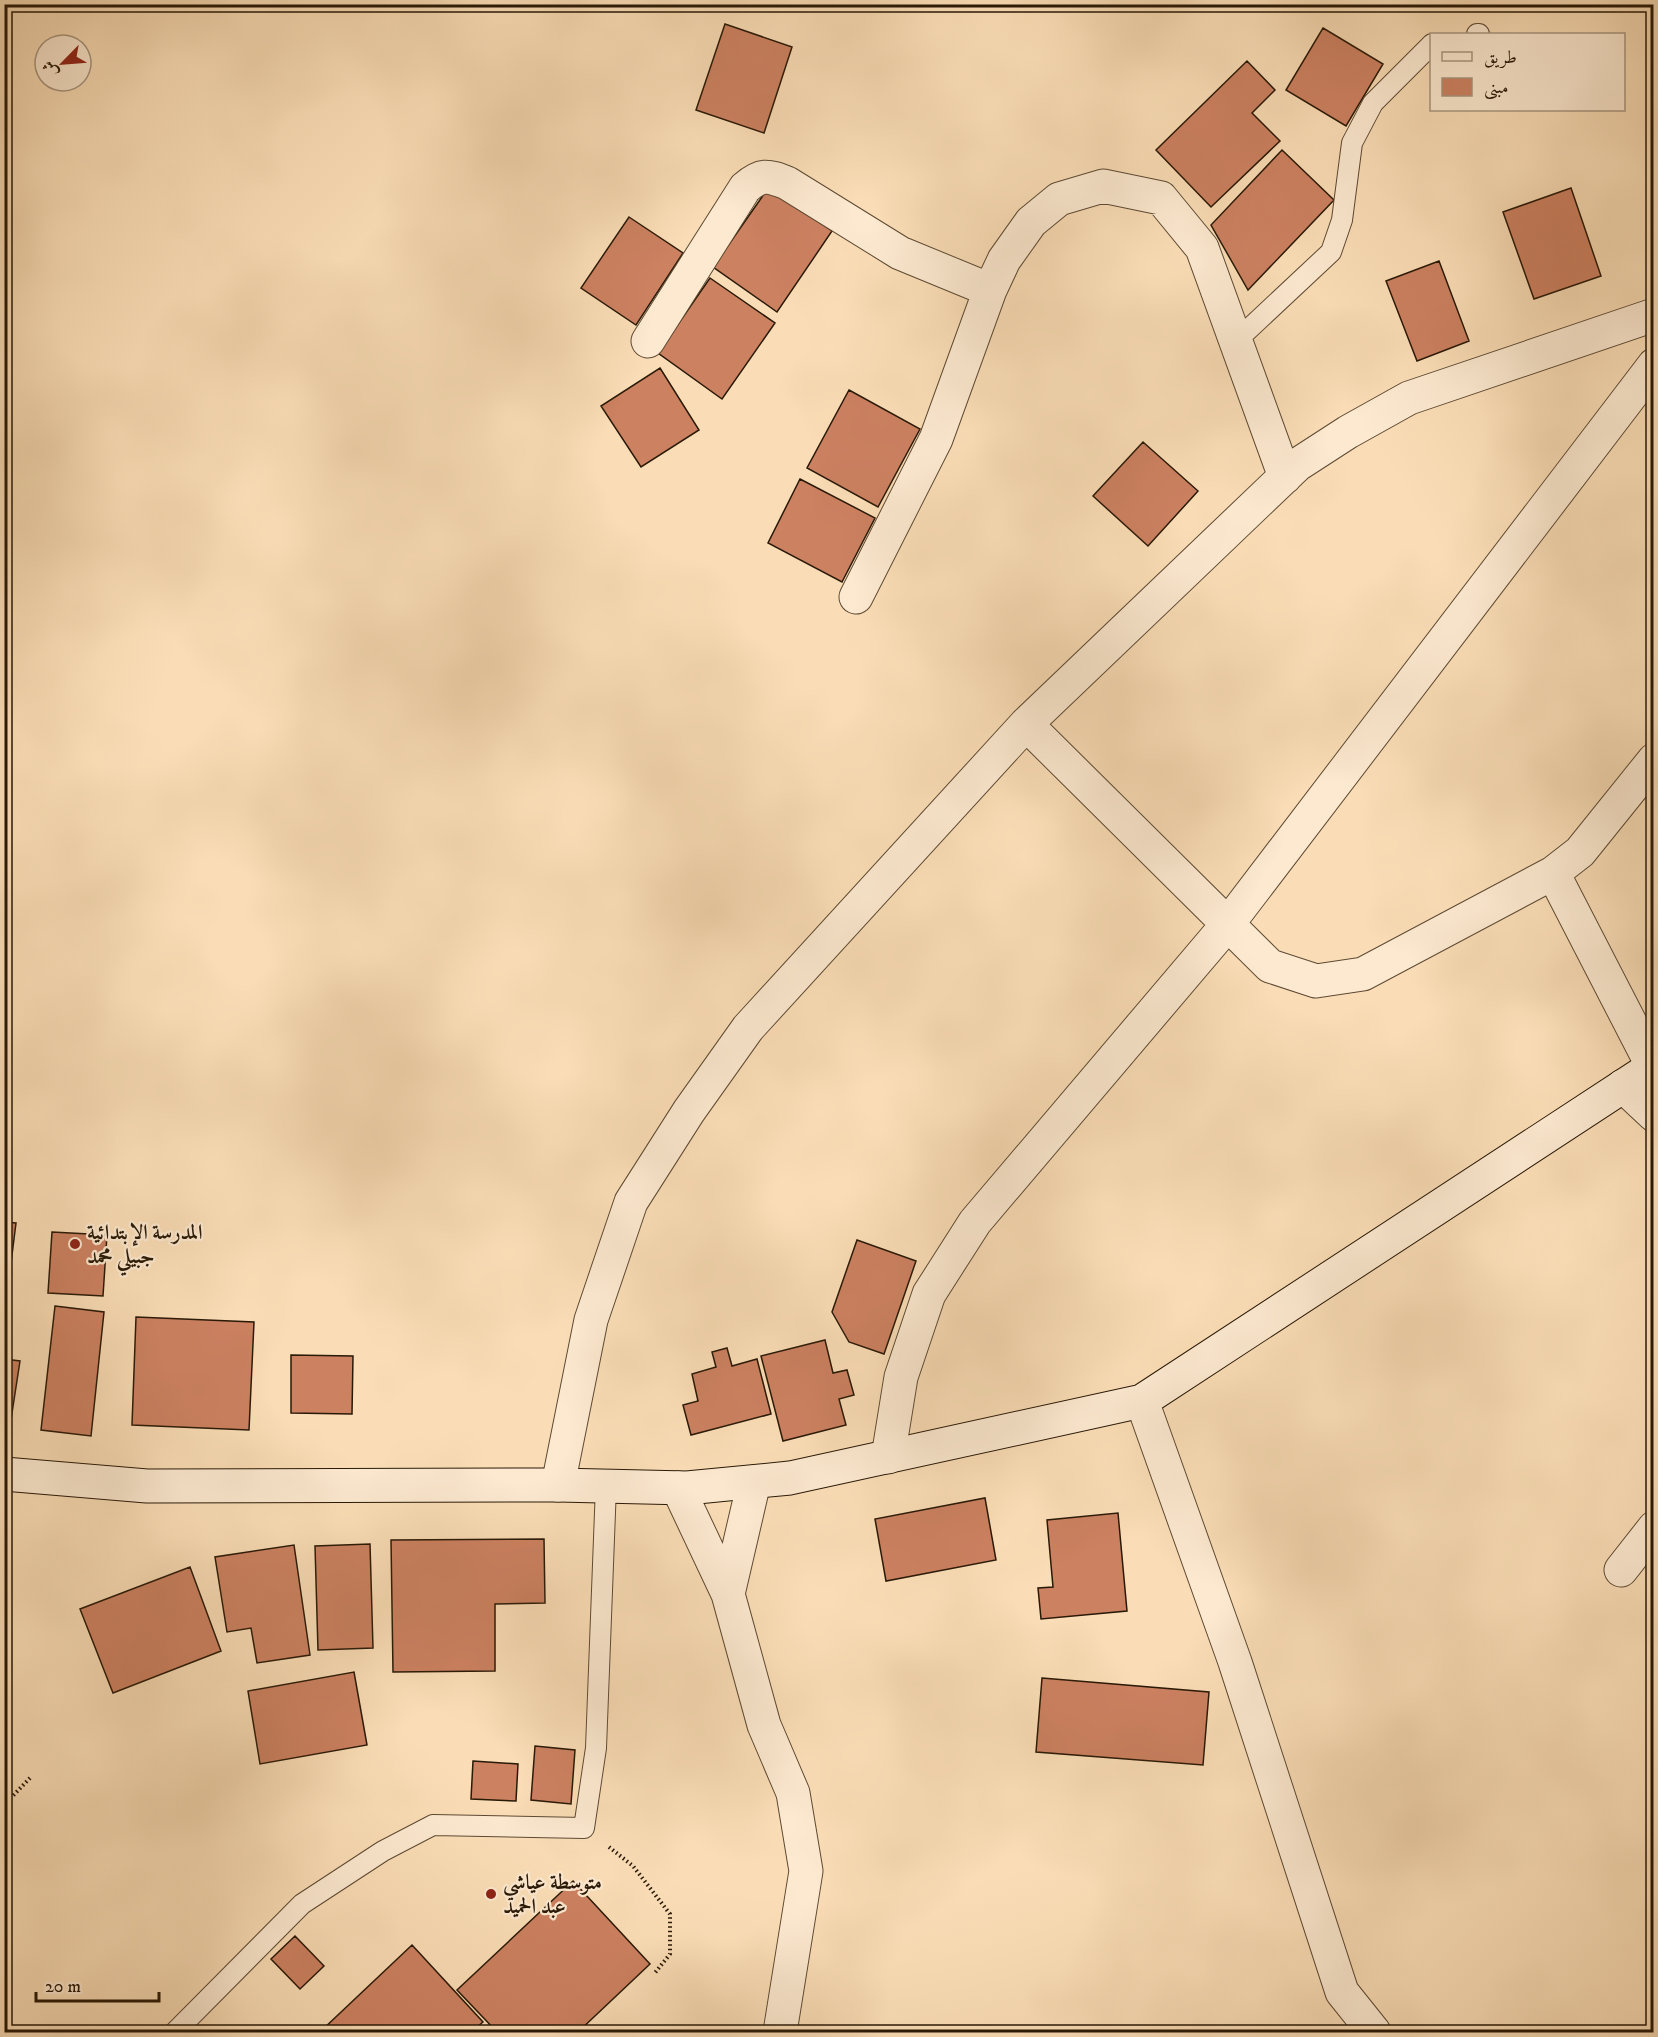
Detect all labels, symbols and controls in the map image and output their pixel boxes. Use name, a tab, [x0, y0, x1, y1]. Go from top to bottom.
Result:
north arrow	[33, 33, 93, 93]
legend	[1430, 33, 1625, 111]
text: طريق	[1484, 47, 1517, 69]
text: ش	[38, 57, 63, 80]
text: مبنى	[1484, 77, 1509, 100]
place label: المدرسة الإبتدائية جبيلي محمد	[87, 1220, 202, 1276]
marker: المدرسة الإبتدائية جبيلي محمد	[68, 1237, 82, 1251]
place label: متوسطة عياشي عبد الحميد	[503, 1870, 602, 1920]
marker: متوسطة عياشي عبد الحميد	[484, 1887, 498, 1901]
scale bar	[36, 1965, 159, 2003]
text: 20 m	[45, 1976, 81, 1998]

